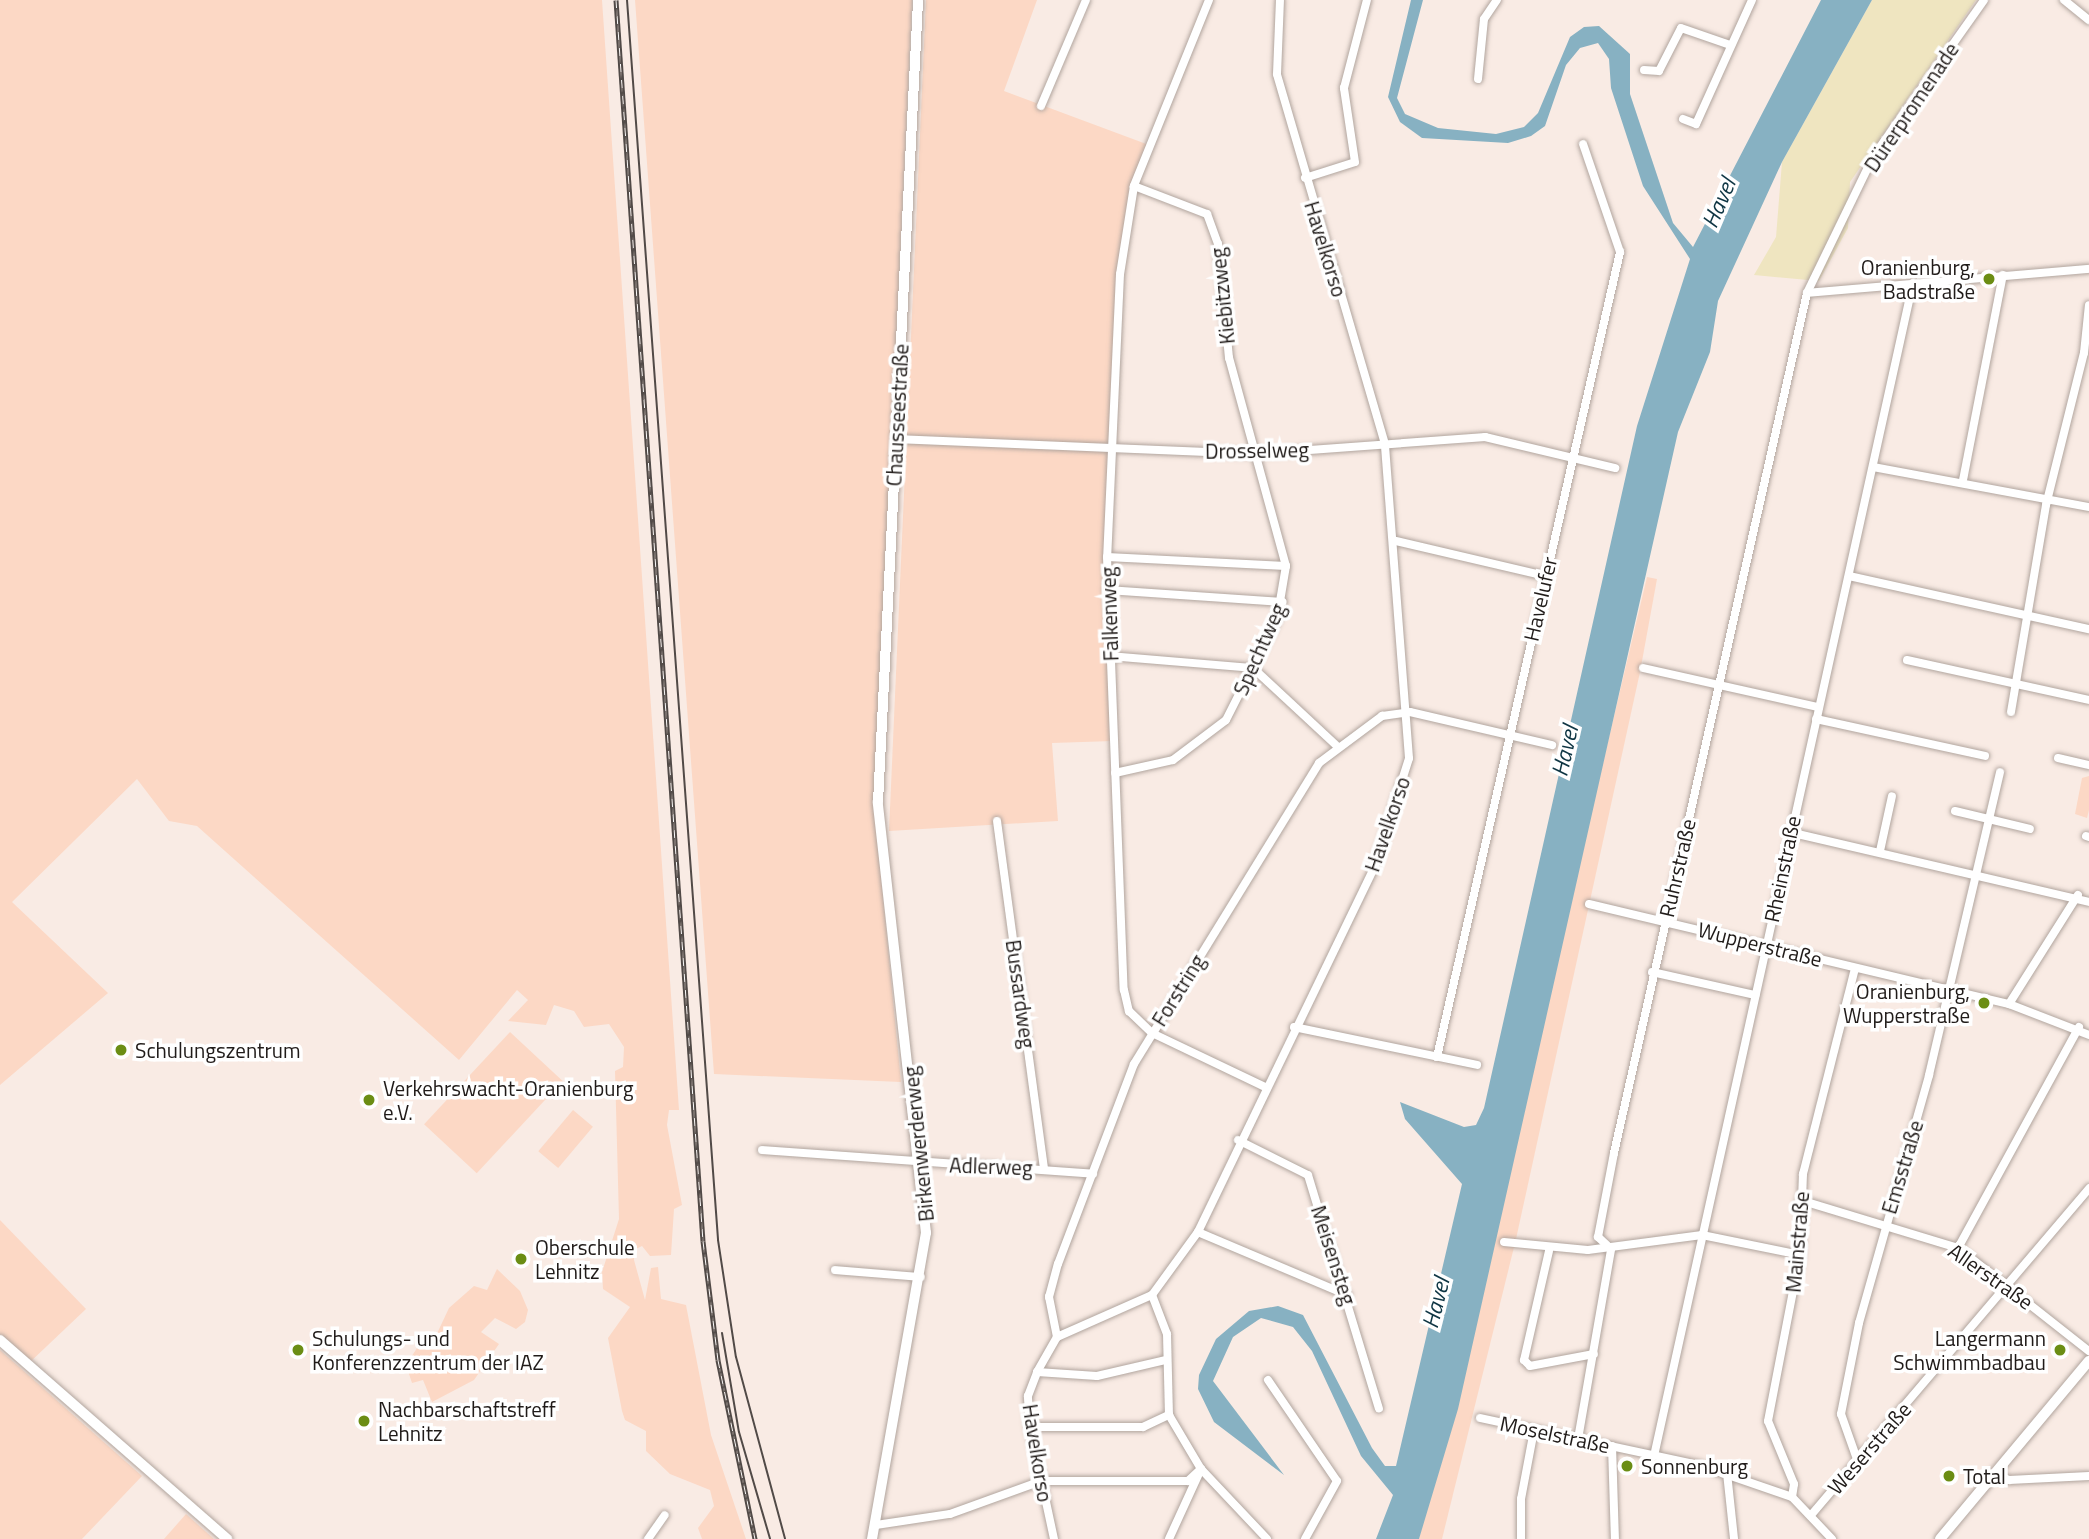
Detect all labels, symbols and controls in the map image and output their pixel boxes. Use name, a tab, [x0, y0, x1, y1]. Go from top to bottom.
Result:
street label: Dürerpromenade	[1858, 38, 1964, 176]
water label: Havel	[1696, 174, 1742, 232]
street label: Havelkorso	[1299, 198, 1353, 300]
street label: Kiebitzweg	[1204, 246, 1240, 346]
place label: Oranienburg, Badstraße	[1861, 254, 1975, 304]
marker: Oranienburg, Badstraße	[1981, 271, 1997, 287]
street label: Chausseestraße	[881, 343, 913, 487]
street label: Drosselweg	[1205, 436, 1309, 464]
street label: Havelufer	[1518, 554, 1562, 644]
street label: Falkenweg	[1095, 566, 1123, 662]
street label: Spechtweg	[1228, 599, 1290, 699]
water label: Havel	[1546, 723, 1584, 779]
street label: Havelkorso	[1359, 773, 1415, 875]
street label: Rheinstraße	[1758, 813, 1806, 925]
street label: Ruhrstraße	[1653, 816, 1701, 920]
street label: Wupperstraße	[1695, 916, 1825, 972]
street label: Bussardweg	[1001, 938, 1041, 1050]
street label: Forstring	[1146, 949, 1210, 1031]
place label: Oranienburg, Wupperstraße	[1843, 978, 1970, 1028]
marker: Oranienburg, Wupperstraße	[1976, 995, 1992, 1011]
place label: Schulungszentrum	[135, 1037, 300, 1063]
marker: Schulungszentrum	[113, 1042, 129, 1058]
street label: Birkenwerderweg	[897, 1065, 939, 1223]
place label: Verkehrswacht-Oranienburg e.V.	[383, 1075, 633, 1125]
marker: Verkehrswacht-Oranienburg e.V.	[361, 1092, 377, 1108]
street label: Emsstraße	[1876, 1117, 1928, 1217]
street label: Adlerweg	[949, 1152, 1033, 1180]
street label: Mainstraße	[1780, 1190, 1814, 1294]
street label: Meisensteg	[1306, 1202, 1362, 1308]
place label: Oberschule Lehnitz	[535, 1234, 635, 1284]
street label: Allerstraße	[1944, 1238, 2038, 1314]
marker: Oberschule Lehnitz	[513, 1251, 529, 1267]
water label: Havel	[1416, 1275, 1456, 1331]
place label: Schulungs- und Konferenzzentrum der IAZ	[312, 1325, 544, 1375]
place label: Langermann Schwimmbadbau	[1893, 1325, 2046, 1375]
marker: Schulungs- und Konferenzzentrum der IAZ	[290, 1342, 306, 1358]
marker: Langermann Schwimmbadbau	[2052, 1342, 2068, 1358]
place label: Nachbarschaftstreff Lehnitz	[378, 1396, 556, 1446]
street label: Weserstraße	[1822, 1397, 1916, 1499]
street label: Havelkorso	[1018, 1402, 1058, 1504]
street label: Moselstraße	[1498, 1410, 1612, 1458]
marker: Nachbarschaftstreff Lehnitz	[356, 1413, 372, 1429]
place label: Sonnenburg	[1641, 1453, 1748, 1479]
marker: Sonnenburg	[1619, 1458, 1635, 1474]
place label: Total	[1963, 1463, 2006, 1489]
marker: Total	[1941, 1468, 1957, 1484]

